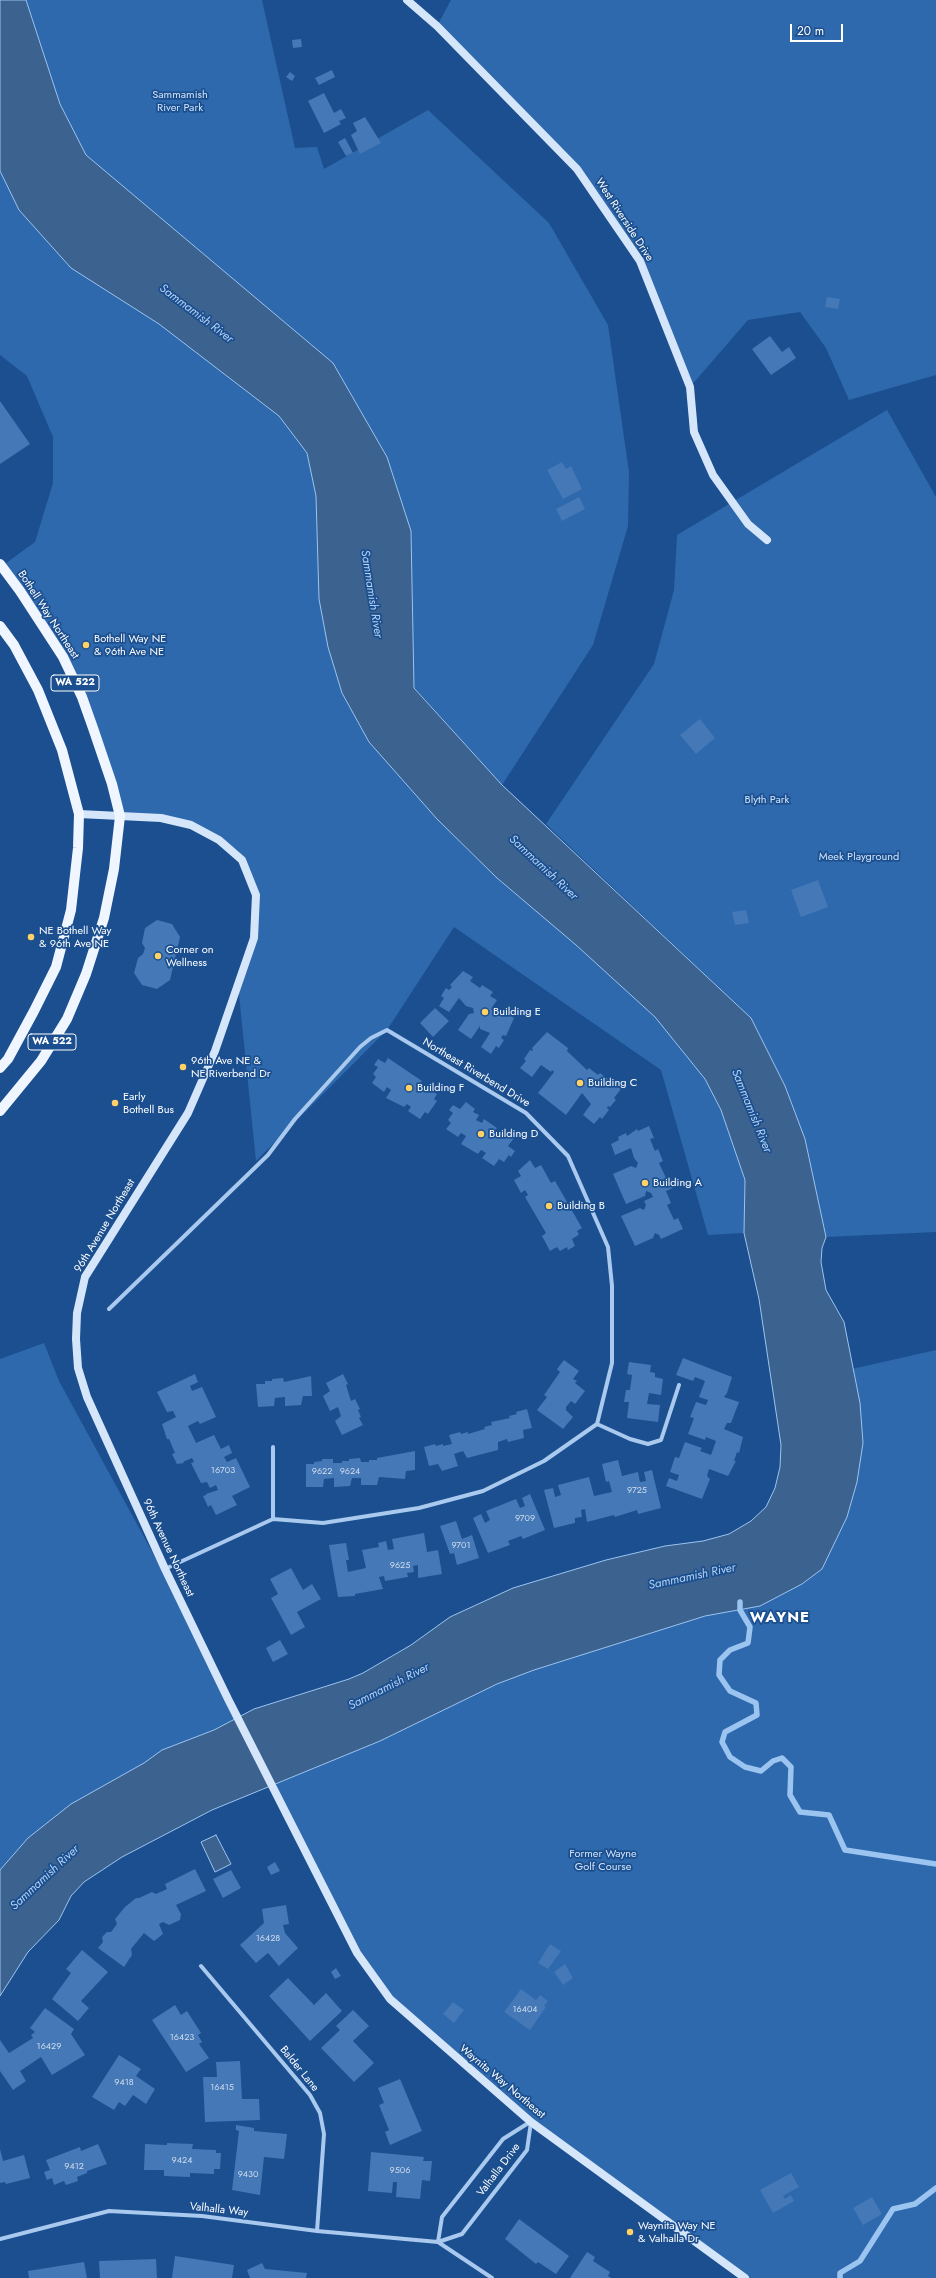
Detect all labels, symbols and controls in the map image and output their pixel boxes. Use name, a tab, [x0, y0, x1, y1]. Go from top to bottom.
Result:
scale bar	[792, 16, 845, 42]
text: 20 m	[797, 22, 824, 40]
park label: Sammamish River Park	[152, 88, 208, 114]
street label: West Riverside Drive	[592, 176, 656, 264]
water label: Sammamish River	[156, 282, 236, 346]
water label: Sammamish River	[357, 549, 385, 639]
street label: Bothell Way Northeast	[15, 568, 81, 662]
place label: Bothell Way NE & 96th Ave NE	[94, 632, 166, 658]
marker: Bothell Way NE & 96th Ave NE	[81, 640, 91, 650]
road number: WA 522	[51, 675, 99, 691]
park label: Blyth Park	[745, 793, 789, 807]
water label: Sammamish River	[506, 832, 580, 904]
park label: Meek Playground	[819, 850, 899, 864]
place label: NE Bothell Way & 96th Ave NE	[39, 924, 111, 950]
marker: NE Bothell Way & 96th Ave NE	[26, 932, 36, 942]
place label: Corner on Wellness	[166, 943, 214, 969]
marker: Corner on Wellness	[153, 951, 163, 961]
place label: Building E	[493, 1005, 541, 1019]
marker: Building E	[480, 1007, 490, 1017]
road number: WA 522	[28, 1034, 76, 1050]
street label: Northeast Riverbend Drive	[420, 1036, 532, 1110]
place label: 96th Ave NE & NE Riverbend Dr	[191, 1054, 271, 1080]
marker: 96th Ave NE & NE Riverbend Dr	[178, 1062, 188, 1072]
water label: Sammamish River	[728, 1067, 774, 1155]
place label: Building C	[588, 1076, 637, 1090]
marker: Building C	[575, 1078, 585, 1088]
place label: Building F	[417, 1081, 464, 1095]
marker: Building F	[404, 1083, 414, 1093]
place label: Early Bothell Bus	[123, 1090, 174, 1116]
marker: Early Bothell Bus	[110, 1098, 120, 1108]
place label: Building D	[489, 1127, 538, 1141]
marker: Building D	[476, 1129, 486, 1139]
place label: Building A	[653, 1176, 702, 1190]
street label: 96th Avenue Northeast	[72, 1177, 138, 1275]
marker: Building A	[640, 1178, 650, 1188]
place label: Building B	[557, 1199, 605, 1213]
marker: Building B	[544, 1201, 554, 1211]
house number: 16703	[211, 1466, 235, 1476]
house number: 9622	[312, 1467, 332, 1477]
house number: 9624	[340, 1467, 360, 1477]
house number: 9725	[627, 1486, 647, 1496]
street label: 96th Avenue Northeast	[139, 1497, 197, 1599]
house number: 9709	[515, 1514, 535, 1524]
house number: 9701	[451, 1541, 471, 1551]
house number: 9625	[390, 1561, 410, 1571]
water label: Sammamish River	[647, 1561, 737, 1593]
district label: WAYNE	[750, 1609, 810, 1627]
water label: Sammamish River	[346, 1660, 432, 1714]
water label: Sammamish River	[8, 1842, 82, 1914]
park label: Former Wayne Golf Course	[569, 1847, 637, 1873]
house number: 16428	[256, 1934, 280, 1944]
house number: 16404	[512, 2005, 538, 2015]
house number: 16423	[170, 2033, 194, 2043]
house number: 16429	[37, 2042, 61, 2052]
street label: Waynita Way Northeast	[457, 2042, 547, 2122]
street label: Balder Lane	[277, 2044, 321, 2094]
house number: 9418	[114, 2078, 134, 2088]
house number: 16415	[210, 2083, 234, 2093]
street label: Valhalla Drive	[475, 2141, 523, 2199]
house number: 9424	[172, 2156, 192, 2166]
house number: 9412	[64, 2162, 84, 2172]
house number: 9506	[390, 2166, 410, 2176]
house number: 9430	[238, 2170, 258, 2180]
street label: Valhalla Way	[189, 2200, 249, 2220]
place label: Waynita Way NE & Valhalla Dr	[638, 2219, 715, 2245]
marker: Waynita Way NE & Valhalla Dr	[625, 2227, 635, 2237]

